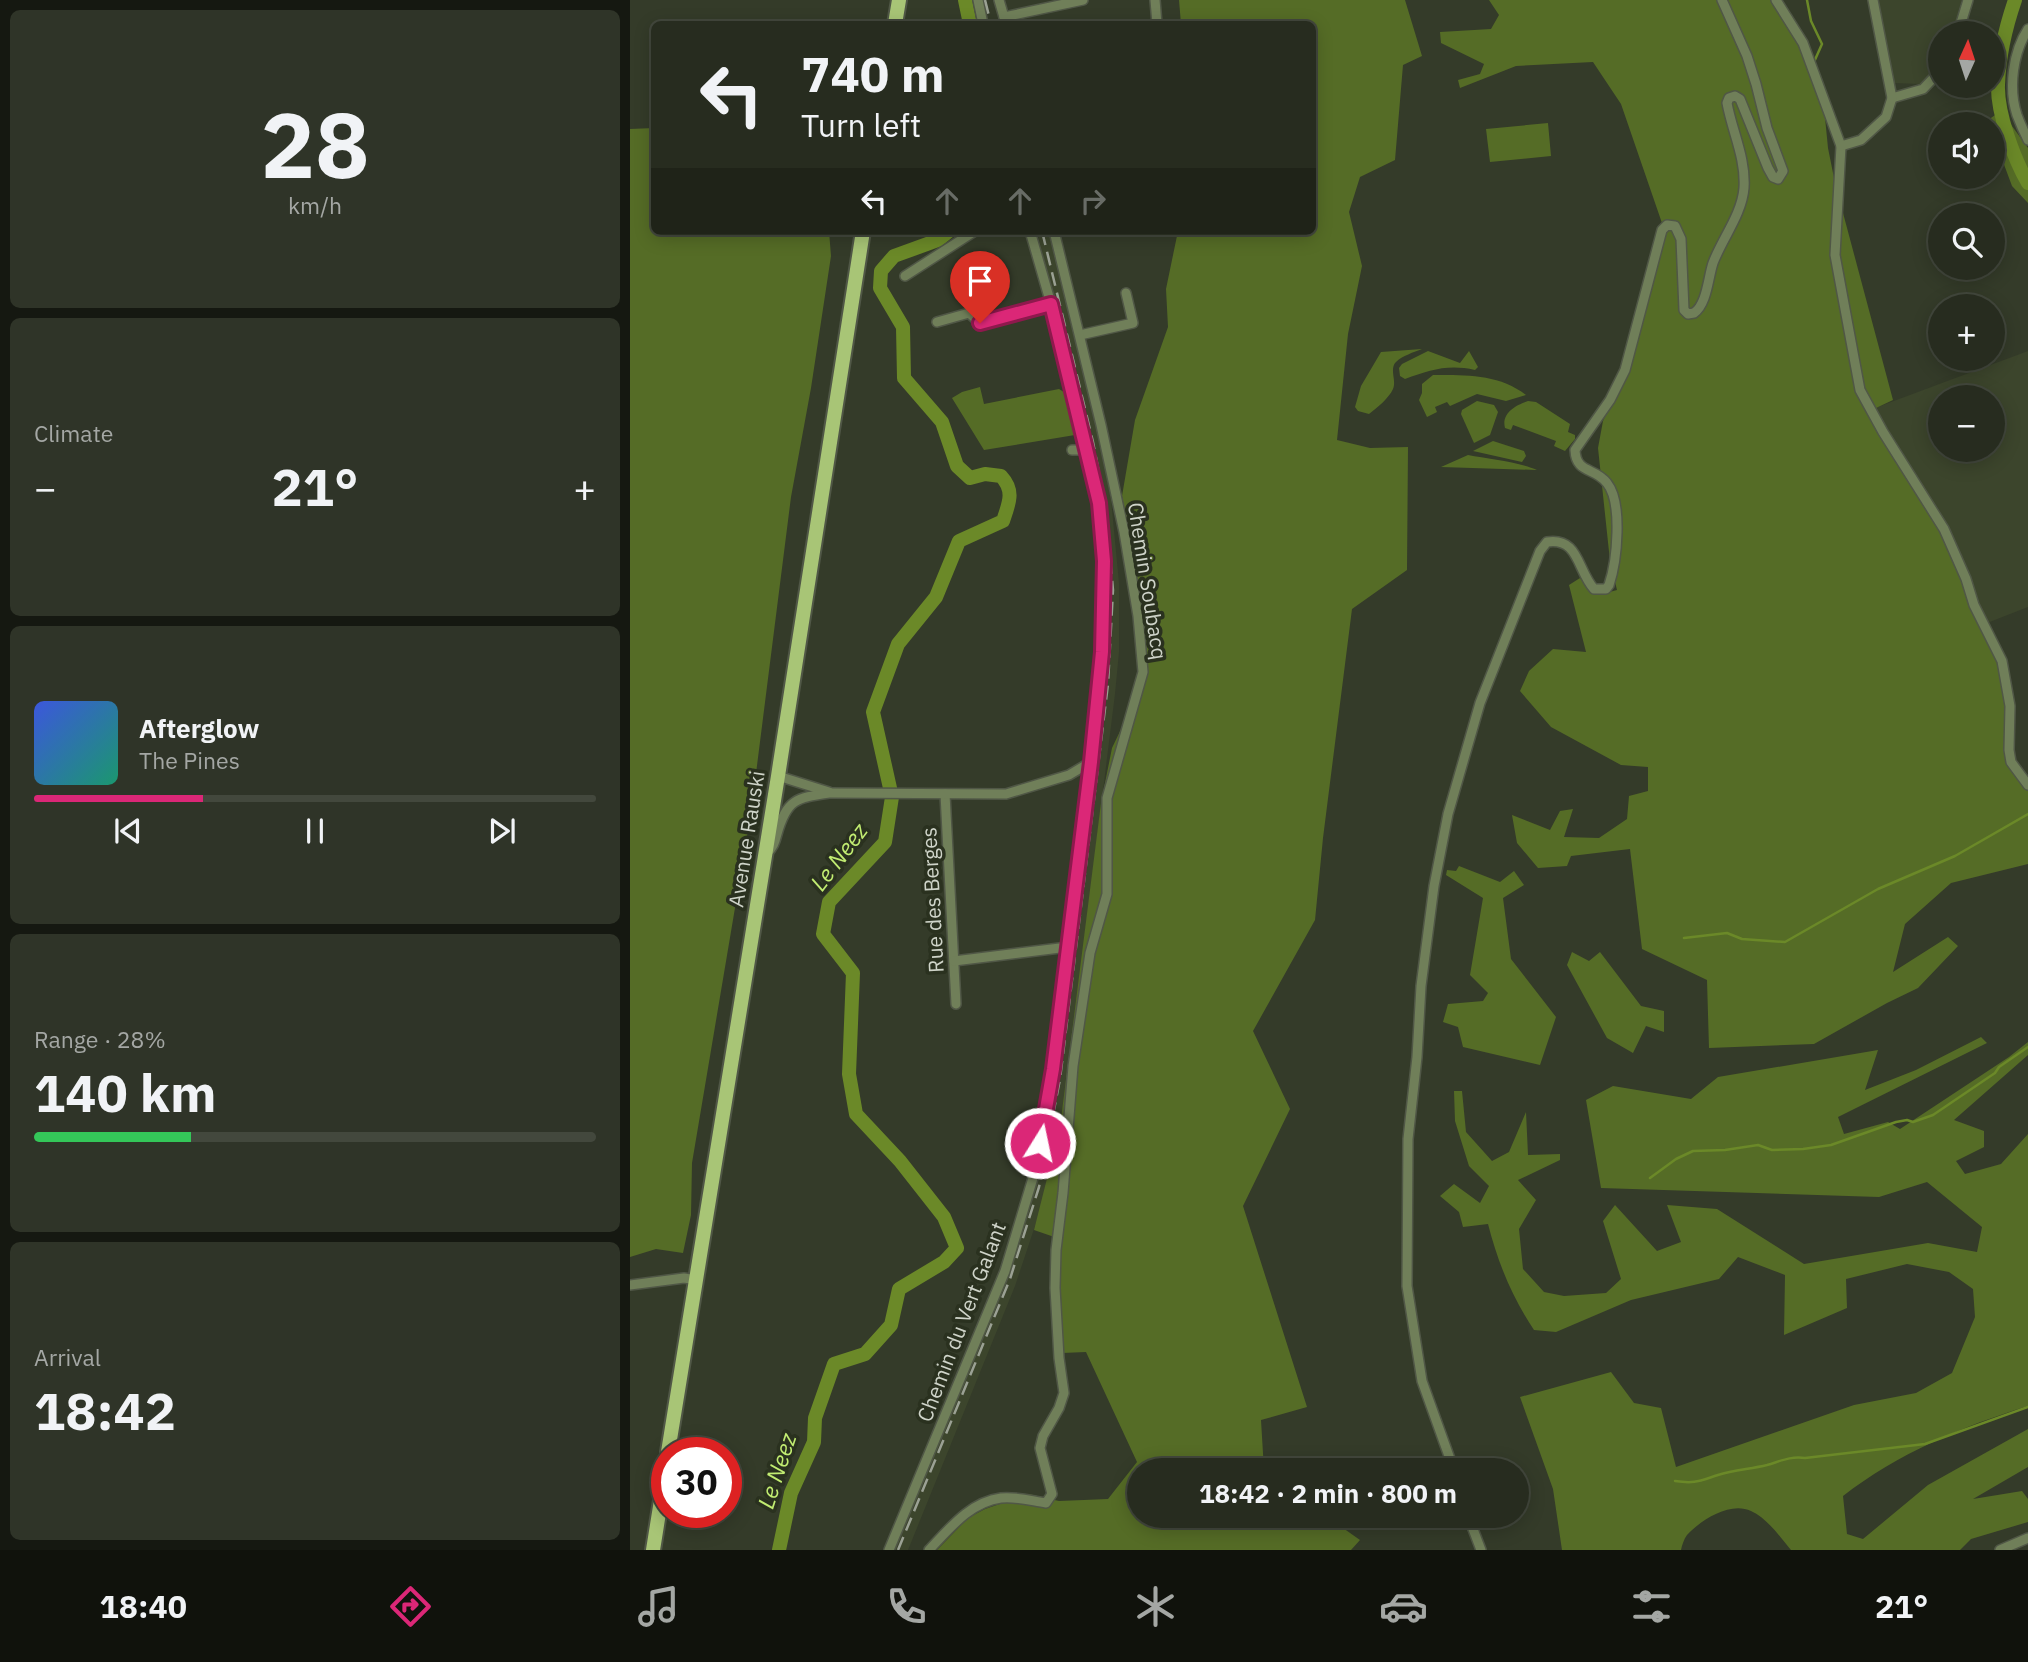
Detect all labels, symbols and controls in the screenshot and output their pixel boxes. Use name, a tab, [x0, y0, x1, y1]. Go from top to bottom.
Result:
north arrow	[1928, 21, 2006, 98]
map controls	[1928, 21, 2005, 462]
text: 740 m	[801, 42, 945, 105]
icon: left	[686, 49, 777, 140]
text: 28	[260, 85, 370, 203]
text: Turn left	[801, 104, 921, 146]
button: sound	[1928, 112, 2005, 189]
icon: left	[855, 182, 893, 220]
icon: ahead	[928, 182, 966, 220]
icon: ahead	[1001, 182, 1039, 220]
icon: right	[1074, 182, 1112, 220]
text: km/h	[288, 190, 342, 220]
button: search	[1928, 203, 2005, 280]
pin	[950, 251, 1010, 323]
icon: arrive	[961, 262, 999, 300]
button: +	[1928, 294, 2005, 371]
button: −	[1928, 385, 2005, 462]
text: Climate	[34, 418, 113, 448]
text: 21°	[272, 453, 358, 520]
text: −	[34, 463, 57, 512]
text: +	[573, 463, 596, 512]
street label: Chemin Soubacq	[1122, 500, 1174, 661]
text: Afterglow	[139, 711, 259, 745]
text: The Pines	[139, 745, 240, 775]
street label: Avenue Rauski	[721, 769, 771, 909]
icon: previous	[109, 812, 147, 850]
icon: pause	[296, 812, 334, 850]
icon: next	[483, 812, 521, 850]
water label: Le Neez	[803, 816, 874, 896]
street label: Rue des Berges	[914, 826, 950, 974]
text: Range · 28%	[34, 1024, 166, 1054]
text: 140 km	[34, 1059, 216, 1126]
position arrow	[1003, 1106, 1077, 1180]
street label: Chemin du Vert Galant	[910, 1218, 1012, 1426]
text: Arrival	[34, 1342, 101, 1372]
text: 18:42	[34, 1377, 176, 1444]
water label: Le Neez	[750, 1429, 802, 1512]
speed limit sign: 30	[651, 1437, 742, 1528]
text: 18:42 · 2 min · 800 m	[1199, 1476, 1457, 1510]
icon: directions	[386, 1582, 435, 1631]
icon: music	[634, 1582, 683, 1631]
icon: phone	[882, 1582, 931, 1631]
icon: climate	[1131, 1582, 1180, 1631]
icon: car	[1379, 1582, 1428, 1631]
icon: filters	[1627, 1582, 1676, 1631]
text: 18:40	[100, 1585, 187, 1627]
text: 21°	[1875, 1585, 1928, 1627]

